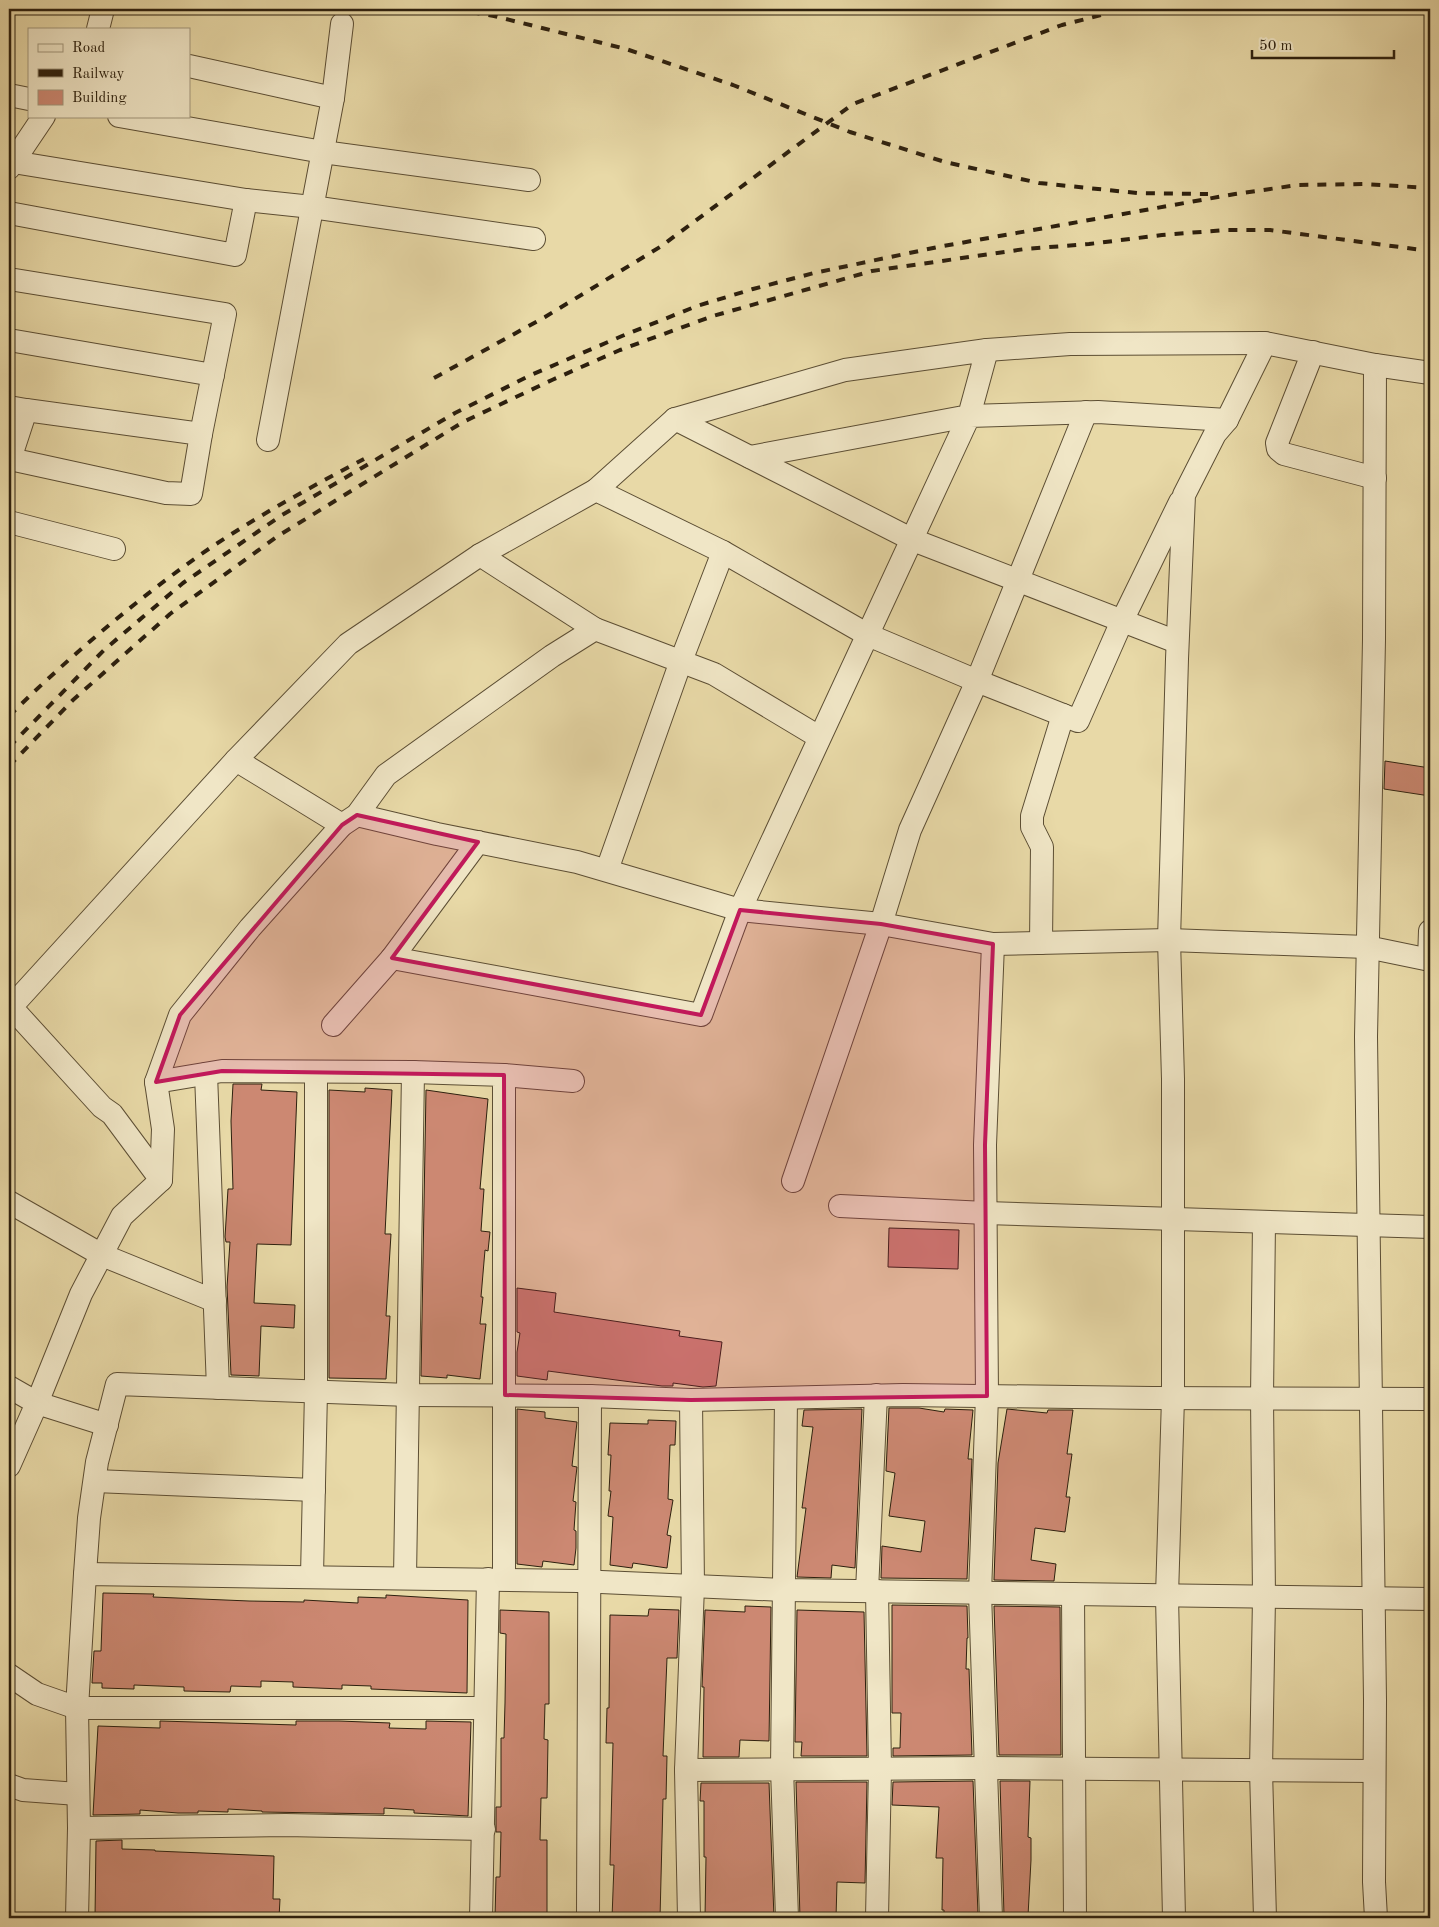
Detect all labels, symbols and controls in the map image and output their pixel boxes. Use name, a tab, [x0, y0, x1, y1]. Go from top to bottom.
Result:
legend	[28, 28, 190, 118]
scale bar	[1252, 28, 1394, 60]
text: 50 m	[1259, 39, 1293, 54]
text: Road	[72, 41, 106, 56]
text: Railway	[72, 67, 125, 82]
text: Building	[72, 91, 127, 106]

